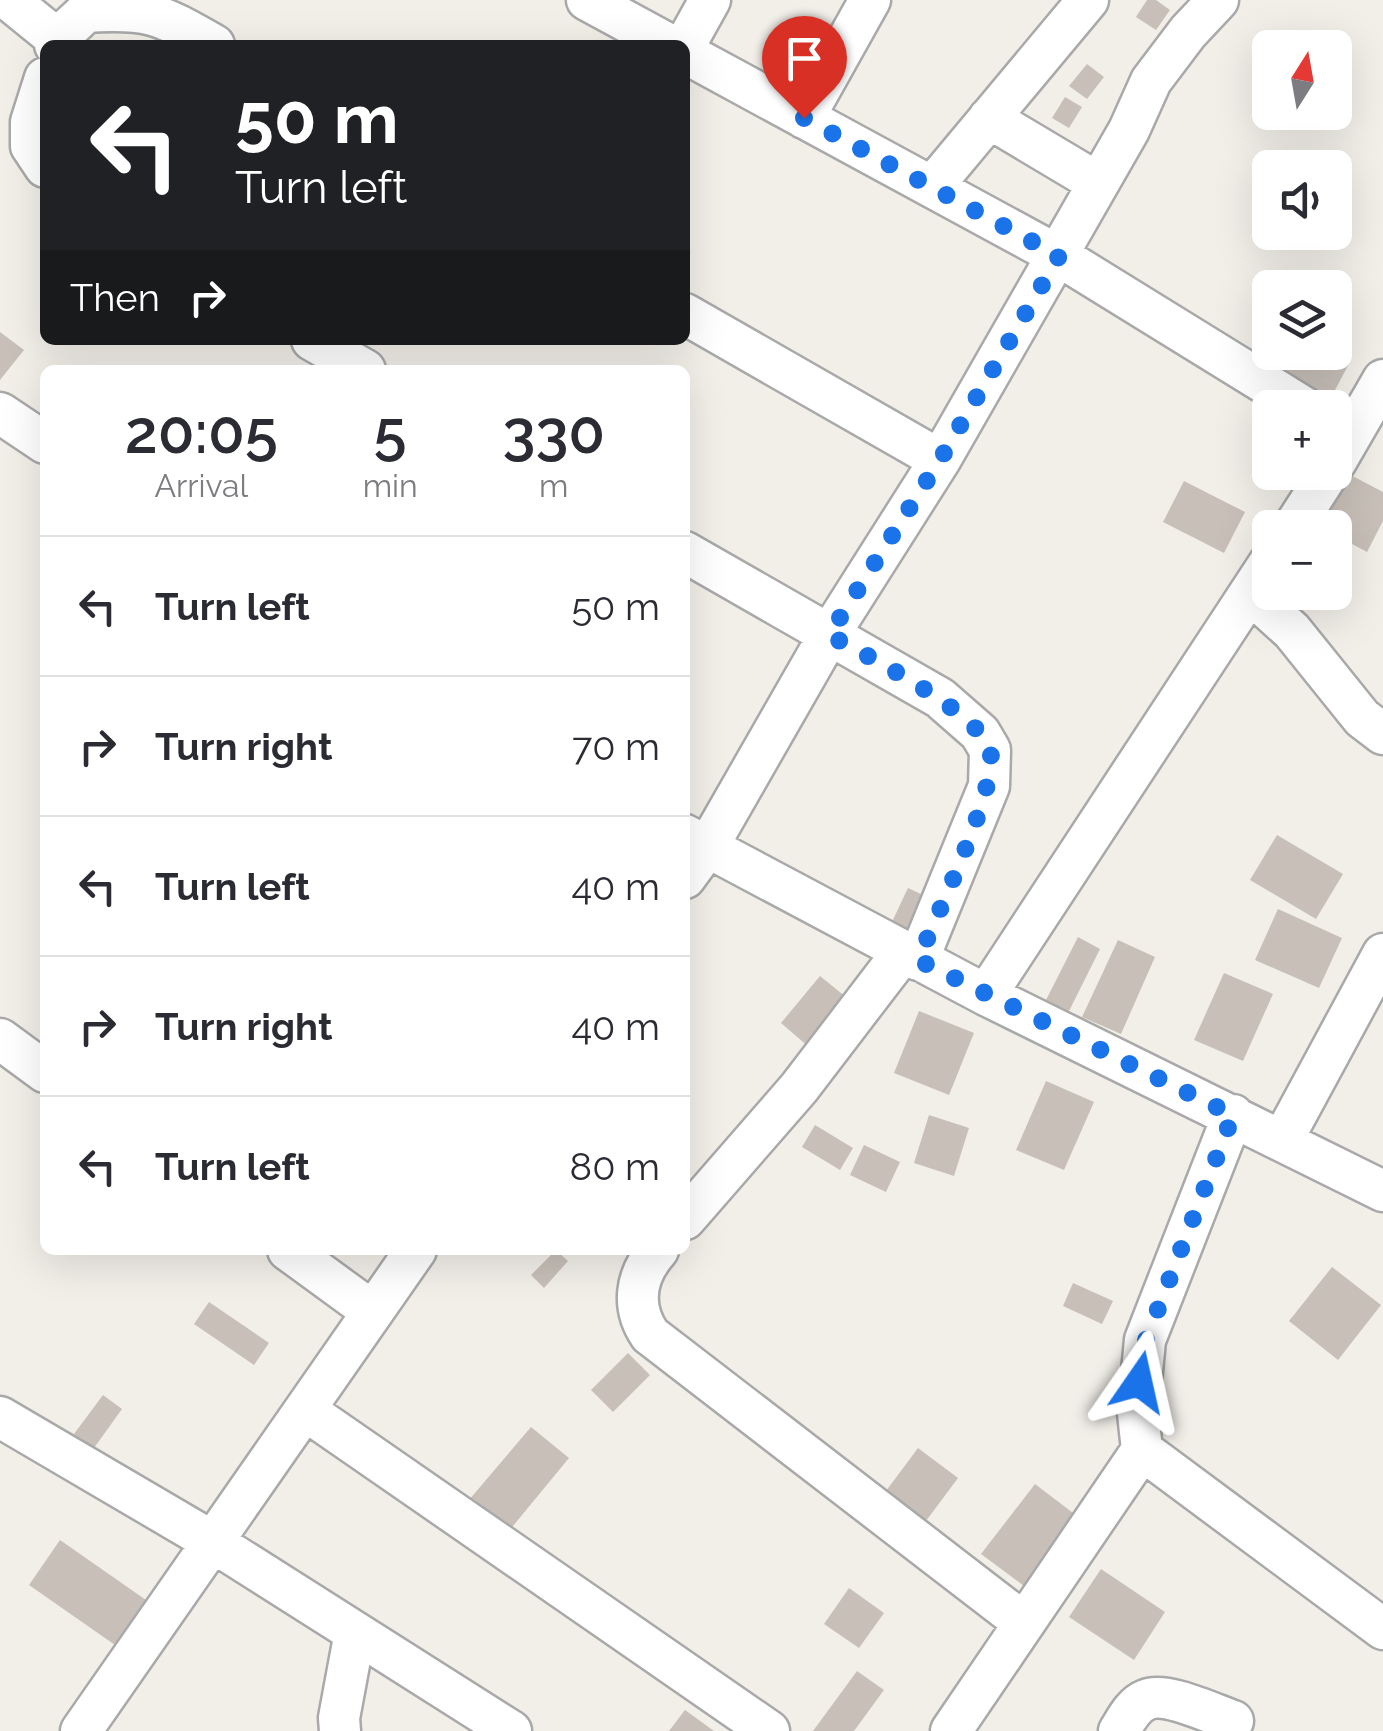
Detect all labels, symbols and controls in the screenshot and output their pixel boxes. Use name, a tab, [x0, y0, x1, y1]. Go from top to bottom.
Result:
pin	[762, 16, 847, 119]
north arrow	[1252, 30, 1352, 130]
map controls	[1252, 30, 1352, 610]
icon: arrive	[777, 31, 832, 86]
text: 50 m	[235, 77, 399, 159]
icon: left	[70, 80, 200, 210]
button: sound	[1252, 150, 1352, 250]
text: Turn left	[235, 161, 407, 214]
icon: right	[180, 270, 235, 325]
button: layers	[1252, 270, 1352, 370]
text: Then	[70, 275, 160, 320]
button: +	[1252, 390, 1352, 490]
text: 20:05	[125, 397, 278, 467]
text: 5	[374, 397, 407, 467]
text: 330	[502, 397, 605, 467]
text: Arrival	[154, 467, 248, 504]
text: min	[363, 467, 418, 504]
text: m	[539, 467, 569, 504]
button: −	[1252, 510, 1352, 610]
icon: left	[70, 579, 125, 634]
text: Turn left	[155, 584, 310, 629]
text: 50 m	[571, 584, 660, 629]
icon: right	[70, 719, 125, 774]
text: Turn right	[155, 724, 332, 769]
text: 70 m	[572, 724, 660, 769]
icon: left	[70, 859, 125, 914]
text: Turn left	[155, 864, 310, 909]
text: 40 m	[571, 864, 660, 909]
icon: right	[70, 999, 125, 1054]
text: Turn right	[155, 1004, 332, 1049]
text: 40 m	[571, 1004, 660, 1049]
icon: left	[70, 1139, 125, 1194]
text: Turn left	[155, 1144, 310, 1189]
text: 80 m	[570, 1144, 660, 1189]
position arrow	[1087, 1330, 1191, 1434]

